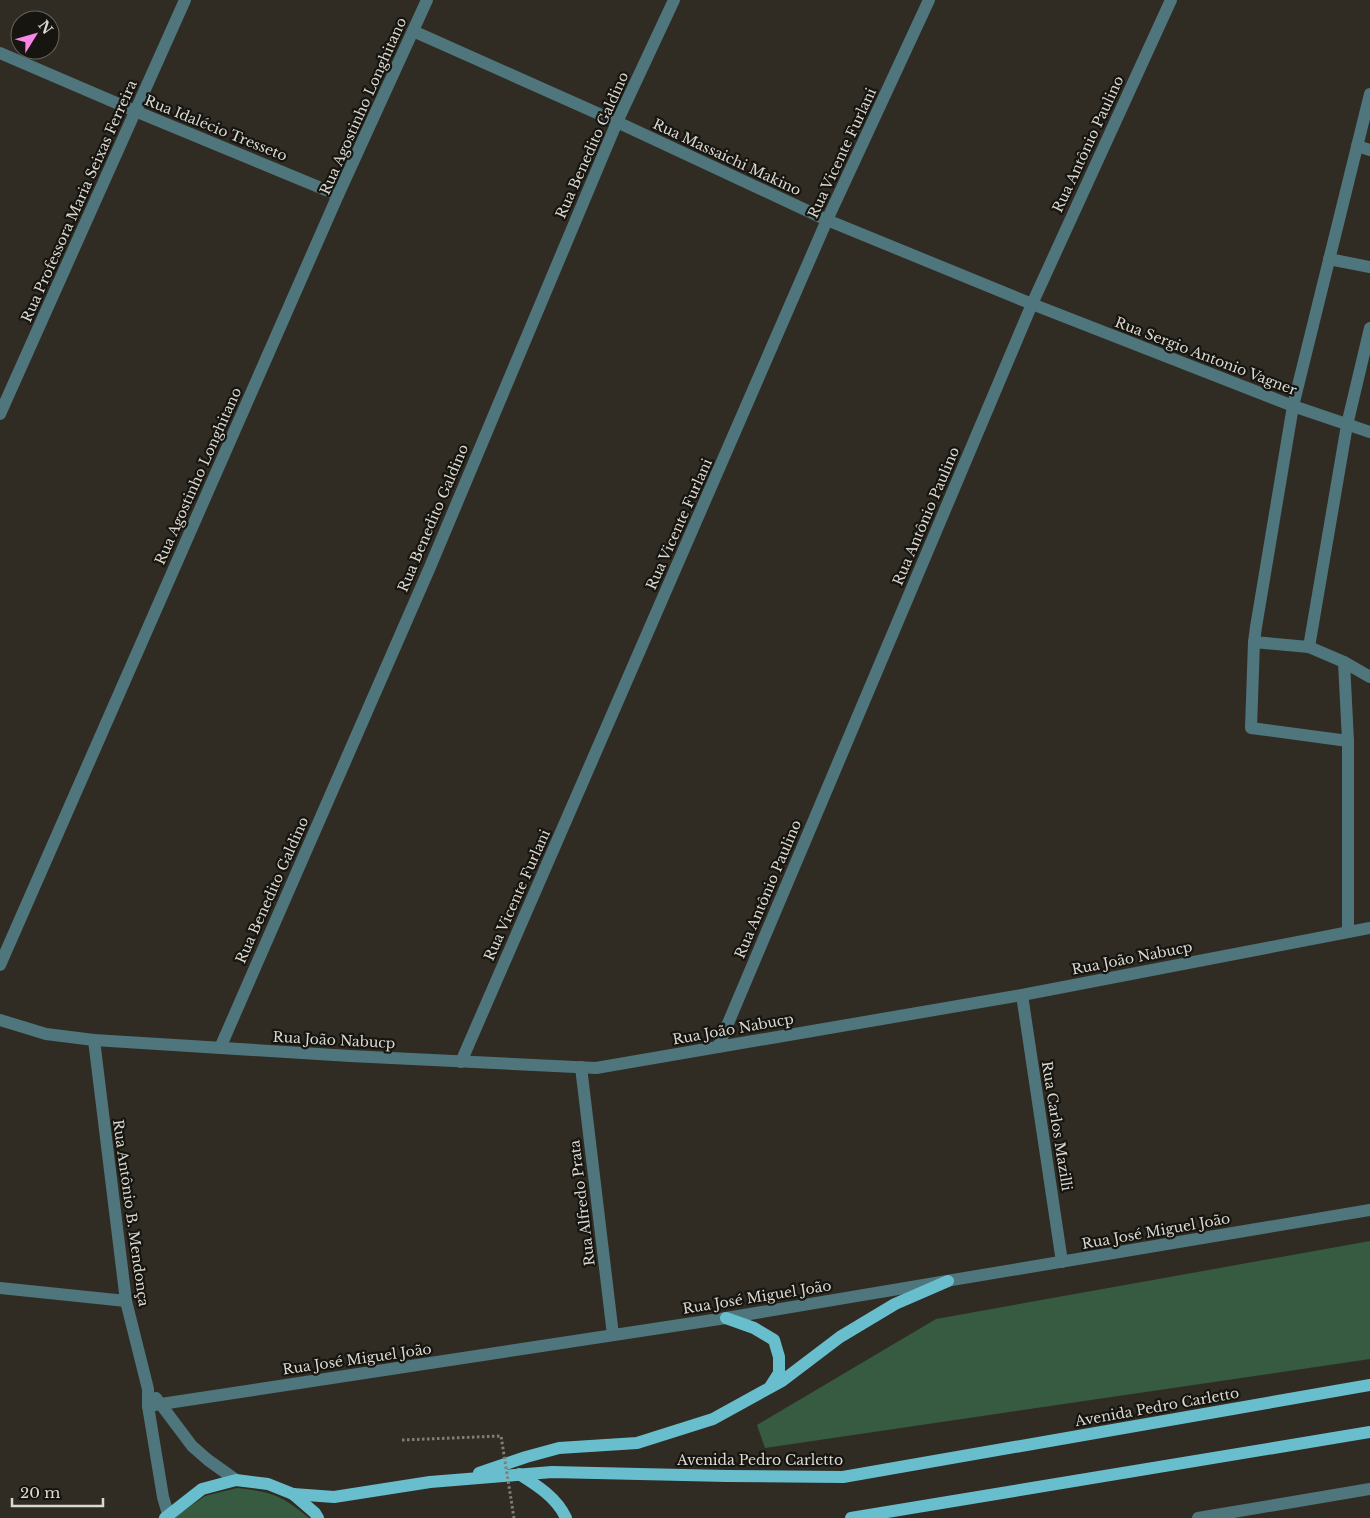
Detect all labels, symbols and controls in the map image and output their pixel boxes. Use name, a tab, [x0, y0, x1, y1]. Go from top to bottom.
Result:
north arrow	[10, 10, 60, 60]
street label: Rua Agostinho Longhitano	[316, 15, 410, 197]
text: N	[34, 17, 57, 38]
street label: Rua Benedito Galdino	[552, 69, 632, 221]
street label: Rua Antônio Paulino	[1048, 73, 1128, 215]
street label: Rua Professora Maria Seixas Ferreira	[17, 77, 141, 325]
street label: Rua Vicente Furlani	[804, 85, 880, 221]
street label: Rua Idalécio Tresseto	[142, 91, 290, 165]
street label: Rua Massaichi Makino	[650, 115, 804, 199]
street label: Rua Sergio Antonio Vagner	[1112, 313, 1300, 399]
street label: Rua Agostinho Longhitano	[151, 385, 245, 567]
street label: Rua Benedito Galdino	[394, 441, 472, 595]
street label: Rua Antônio Paulino	[889, 444, 963, 588]
street label: Rua Vicente Furlani	[642, 455, 716, 592]
street label: Rua Benedito Galdino	[232, 814, 312, 966]
street label: Rua Antônio Paulino	[731, 817, 805, 961]
street label: Rua Vicente Furlani	[480, 826, 554, 963]
street label: Rua João Nabucp	[1070, 937, 1194, 979]
street label: Rua João Nabucp	[671, 1009, 795, 1049]
street label: Rua João Nabucp	[272, 1028, 396, 1052]
street label: Rua Carlos Mazilli	[1038, 1060, 1076, 1192]
street label: Rua Antônio B. Mendonça	[109, 1118, 153, 1308]
street label: Rua Alfredo Prata	[565, 1139, 599, 1267]
street label: Rua José Miguel João	[1080, 1209, 1232, 1253]
street label: Rua José Miguel João	[681, 1276, 833, 1318]
street label: Rua José Miguel João	[281, 1340, 433, 1378]
street label: Avenida Pedro Carletto	[1073, 1384, 1240, 1430]
street label: Avenida Pedro Carletto	[676, 1451, 843, 1469]
scale bar	[12, 1476, 104, 1508]
text: 20 m	[20, 1483, 60, 1502]

